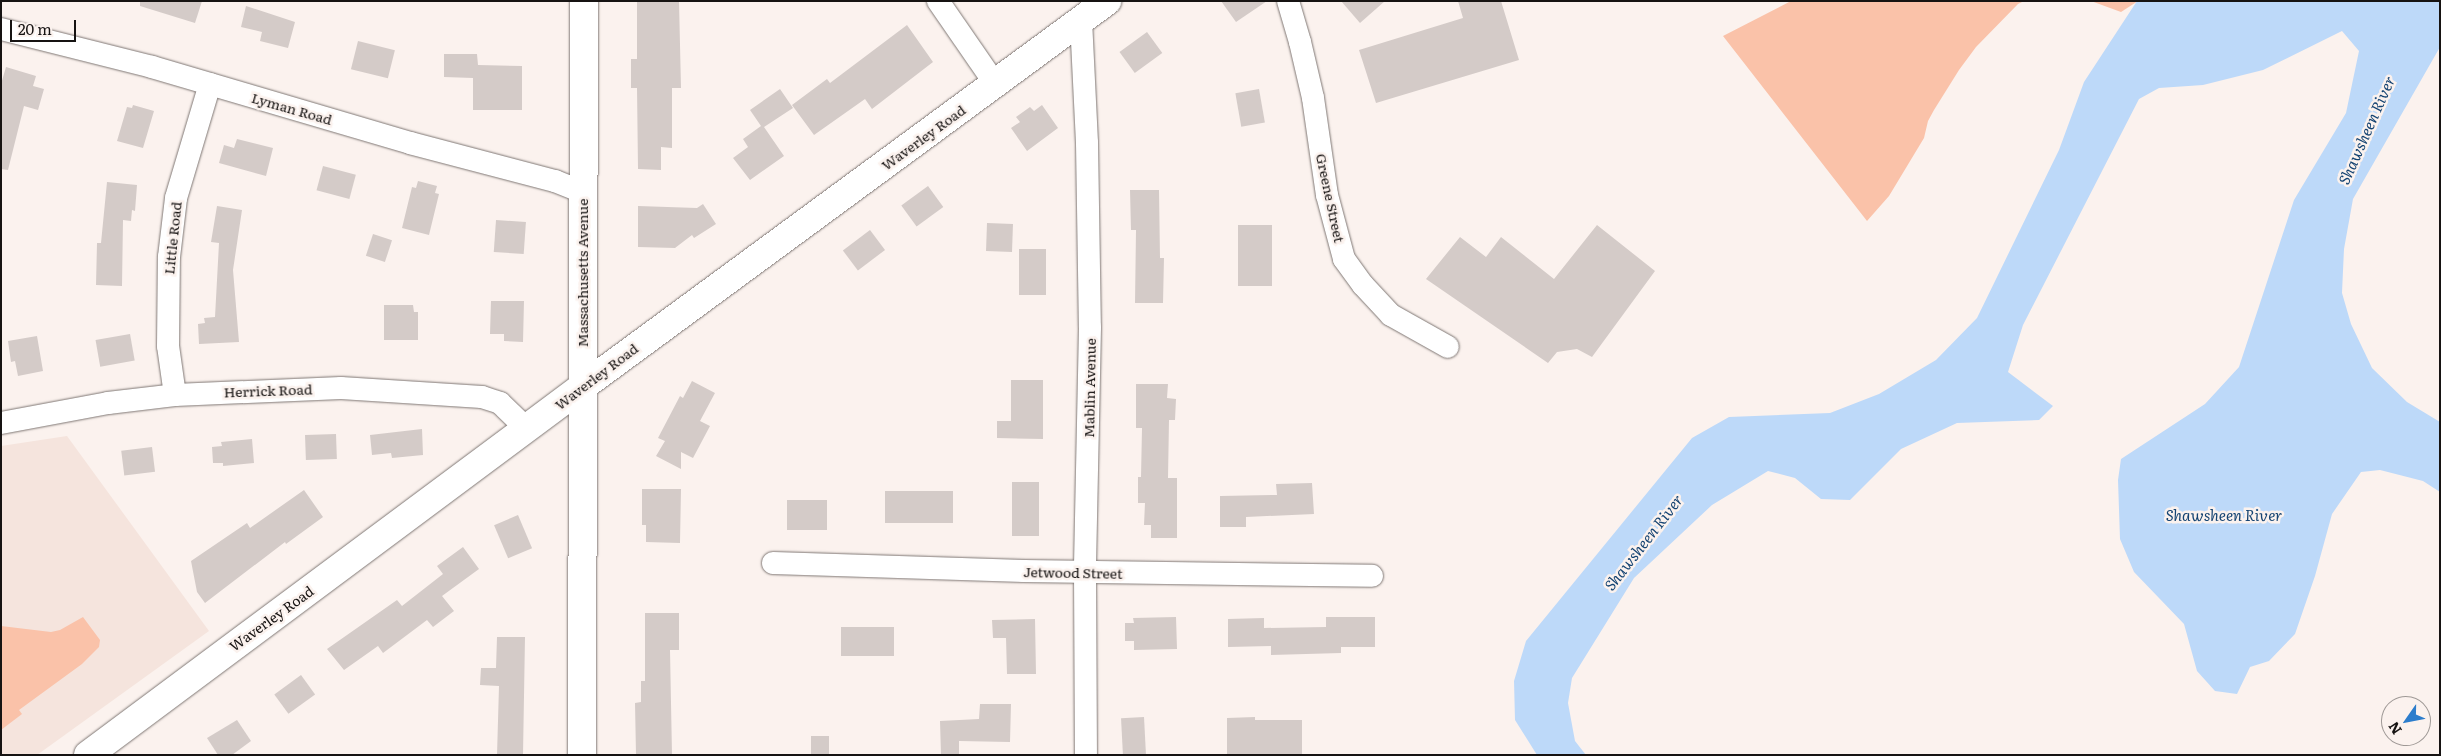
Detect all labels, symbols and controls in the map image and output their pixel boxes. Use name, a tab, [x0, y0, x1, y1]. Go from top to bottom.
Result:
scale bar	[12, 10, 79, 42]
text: 20 m	[18, 17, 52, 40]
water label: Shawsheen River	[2334, 73, 2398, 187]
street label: Lyman Road	[250, 88, 334, 128]
street label: Waverley Road	[878, 101, 968, 173]
street label: Greene Street	[1313, 152, 1349, 244]
street label: Massachusetts Avenue	[574, 199, 590, 347]
street label: Little Road	[160, 201, 184, 275]
street label: Mablin Avenue	[1080, 338, 1098, 438]
street label: Waverley Road	[551, 339, 641, 413]
street label: Herrick Road	[223, 380, 313, 400]
water label: Shawsheen River	[1600, 491, 1686, 593]
water label: Shawsheen River	[2166, 506, 2282, 524]
street label: Jetwood Street	[1023, 563, 1123, 581]
street label: Waverley Road	[226, 582, 316, 654]
north arrow	[2381, 696, 2431, 746]
text: N	[2383, 718, 2406, 739]

